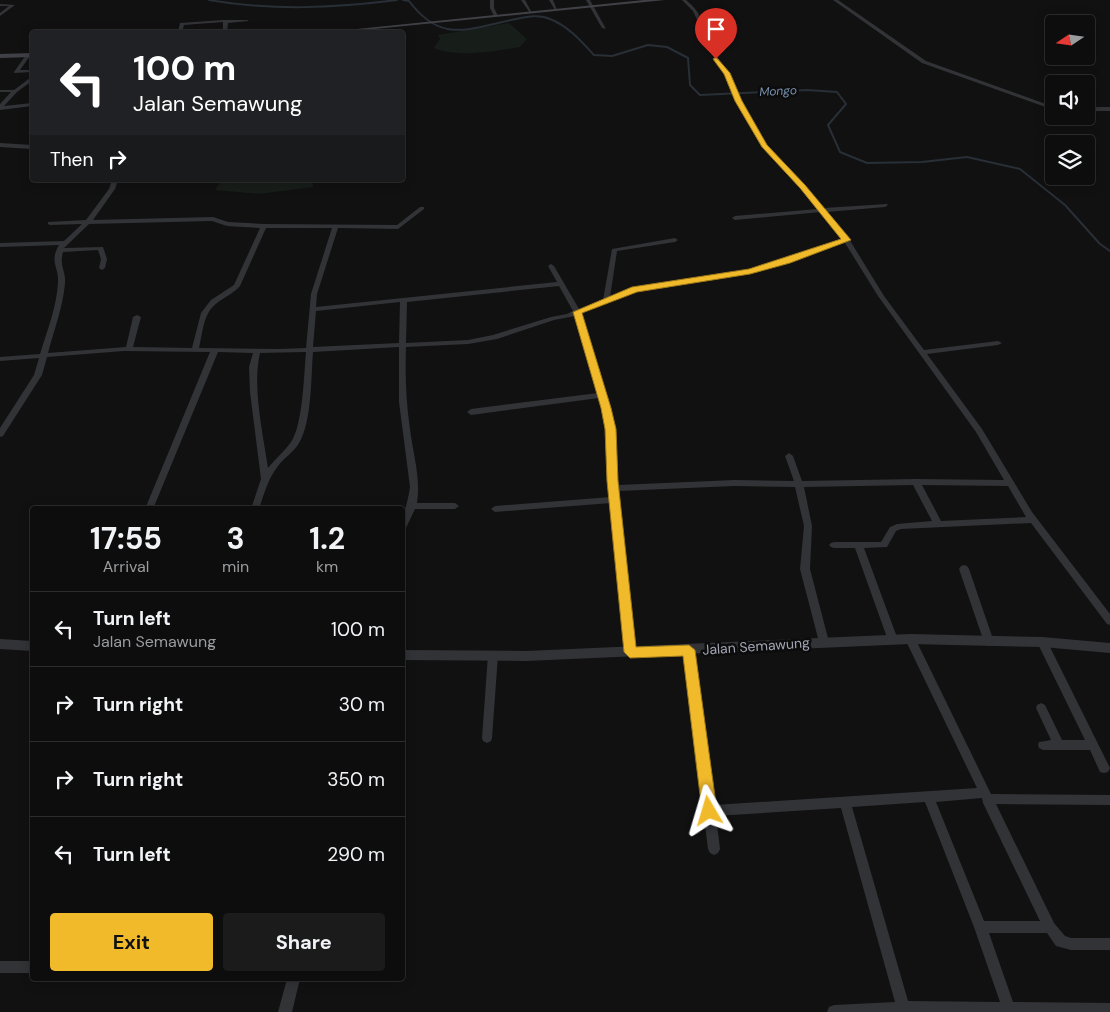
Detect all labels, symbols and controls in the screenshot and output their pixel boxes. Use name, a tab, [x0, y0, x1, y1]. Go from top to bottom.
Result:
pin	[695, 8, 737, 59]
icon: arrive	[702, 15, 730, 43]
north arrow	[1045, 15, 1095, 65]
map controls	[1045, 15, 1095, 185]
text: 100 m	[133, 45, 236, 91]
icon: left	[50, 50, 115, 115]
button: sound	[1045, 75, 1095, 125]
water label: Mongo	[759, 82, 797, 100]
text: Jalan Semawung	[133, 89, 302, 118]
button: layers	[1045, 135, 1095, 185]
icon: right	[103, 145, 131, 173]
text: Then	[50, 147, 93, 172]
text: 17:55	[90, 519, 162, 558]
text: 3	[227, 519, 245, 558]
text: 1.2	[309, 519, 345, 558]
text: Arrival	[103, 556, 149, 577]
text: min	[222, 556, 249, 577]
text: km	[316, 556, 338, 577]
text: Turn left	[93, 606, 171, 631]
icon: left	[50, 615, 78, 643]
text: 100 m	[331, 617, 385, 642]
text: Jalan Semawung	[93, 631, 216, 652]
street label: Jalan Semawung	[702, 633, 811, 659]
icon: right	[50, 690, 78, 718]
text: Turn right	[93, 692, 183, 717]
text: 30 m	[339, 692, 385, 717]
icon: right	[50, 765, 78, 793]
text: Turn right	[93, 767, 183, 792]
text: 350 m	[327, 767, 385, 792]
position arrow	[682, 784, 734, 836]
icon: left	[50, 840, 78, 868]
text: Turn left	[93, 842, 171, 867]
text: 290 m	[327, 842, 385, 867]
button: Exit	[50, 913, 213, 971]
button: Share	[223, 913, 385, 971]

